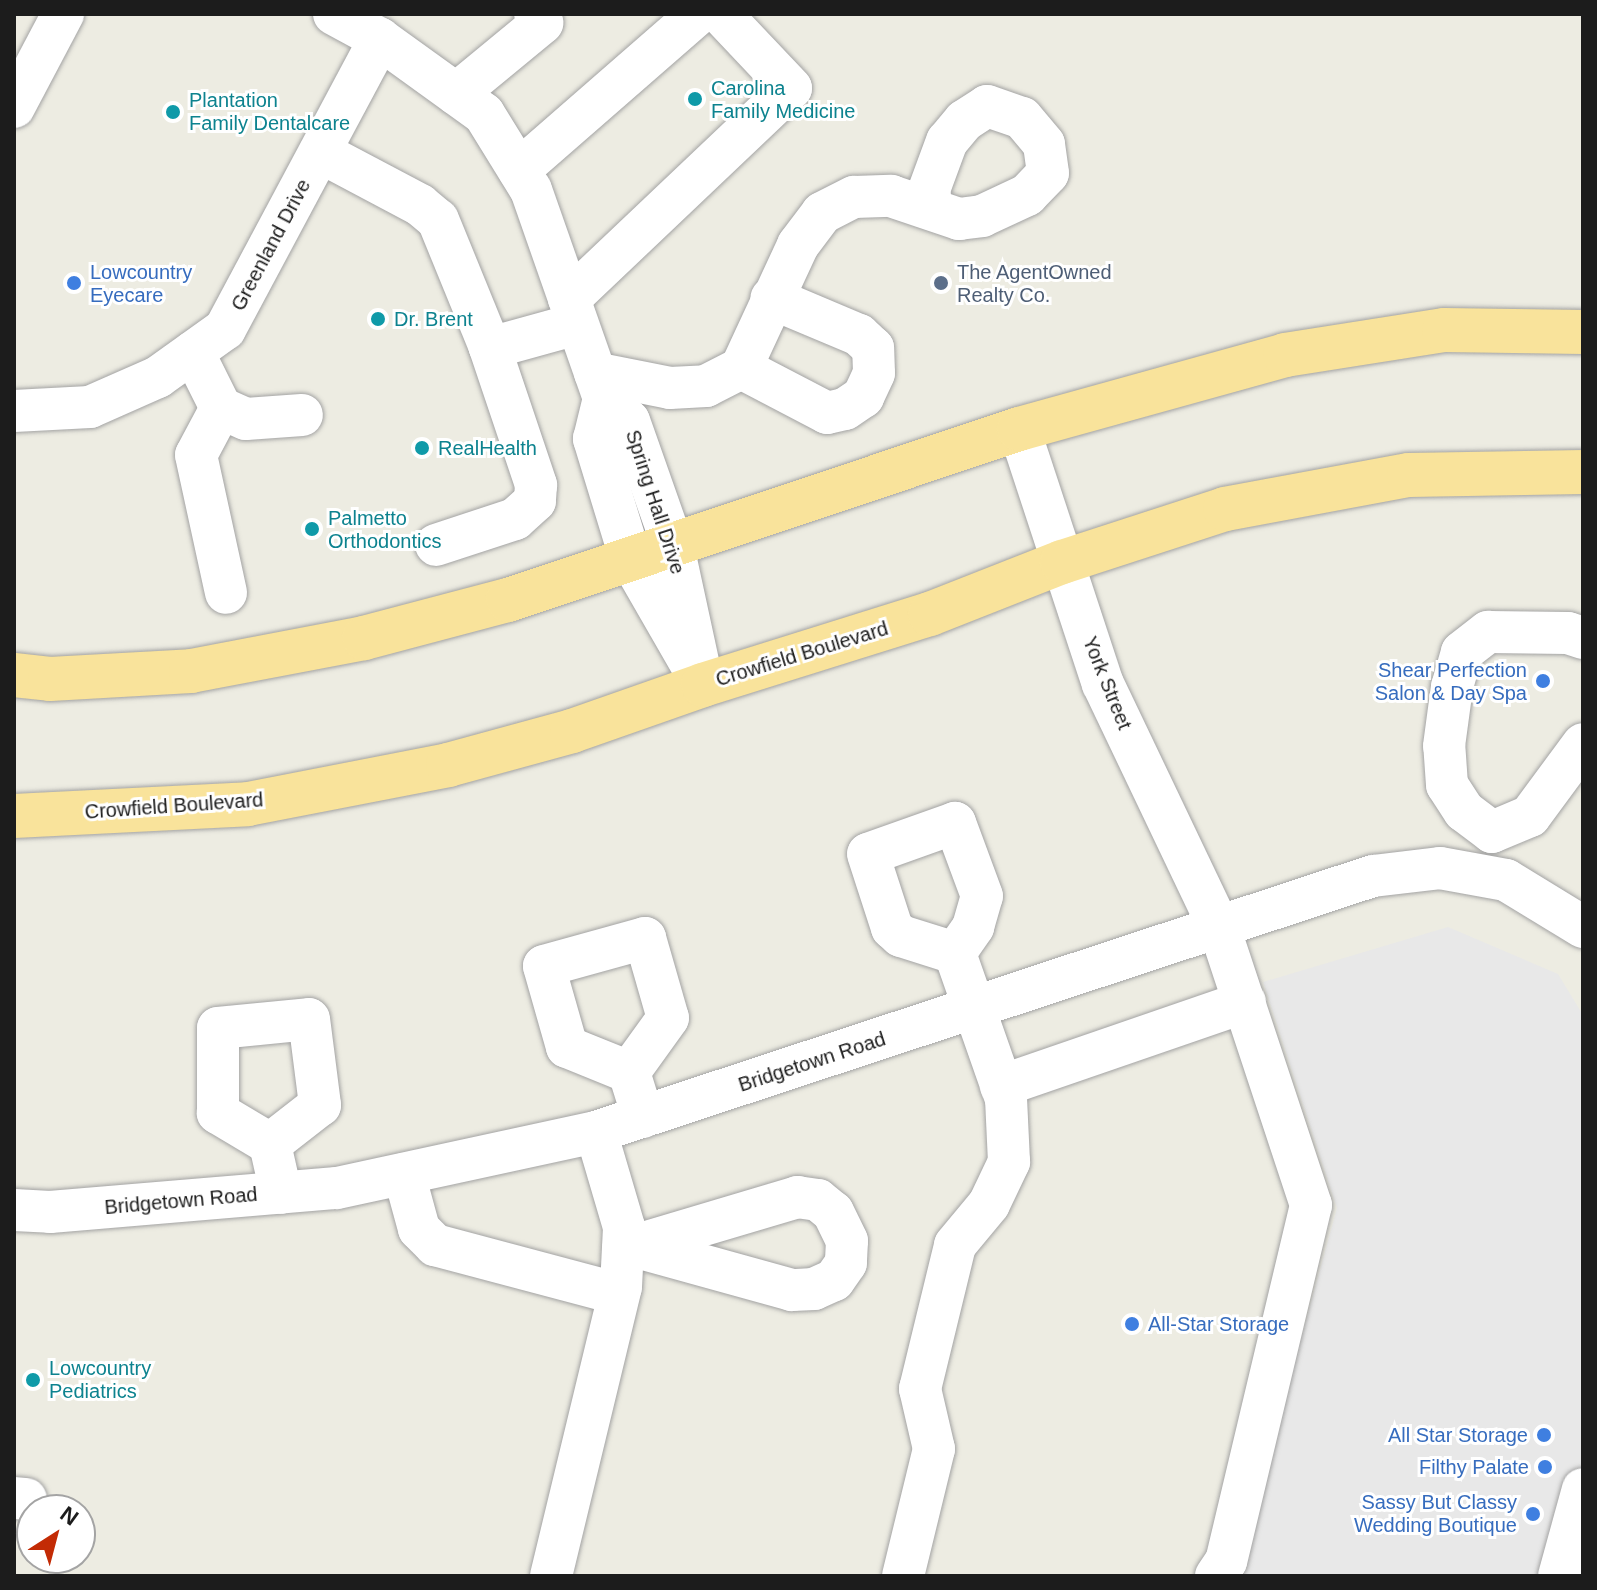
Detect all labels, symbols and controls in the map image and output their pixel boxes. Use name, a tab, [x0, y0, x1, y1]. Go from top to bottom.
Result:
place label: Carolina Family Medicine	[711, 76, 855, 123]
place label: Plantation Family Dentalcare	[189, 88, 350, 135]
marker: Carolina Family Medicine	[686, 90, 704, 108]
marker: Plantation Family Dentalcare	[164, 103, 182, 121]
street label: Greenland Drive	[226, 175, 316, 315]
place label: Lowcountry Eyecare	[90, 260, 192, 307]
place label: The AgentOwned Realty Co.	[957, 260, 1113, 307]
marker: Lowcountry Eyecare	[65, 274, 83, 292]
marker: The AgentOwned Realty Co.	[932, 274, 950, 292]
place label: Dr. Brent	[394, 307, 473, 331]
marker: Dr. Brent	[369, 310, 387, 328]
street label: Spring Hall Drive	[620, 427, 690, 577]
place label: RealHealth	[438, 436, 537, 460]
marker: RealHealth	[413, 439, 431, 457]
place label: Palmetto Orthodontics	[328, 506, 441, 553]
marker: Palmetto Orthodontics	[303, 520, 321, 538]
street label: Crowfield Boulevard	[713, 616, 891, 692]
street label: York Street	[1077, 633, 1137, 733]
place label: Shear Perfection Salon & Day Spa	[1375, 658, 1527, 705]
marker: Shear Perfection Salon & Day Spa	[1534, 672, 1552, 690]
street label: Crowfield Boulevard	[84, 788, 264, 824]
street label: Bridgetown Road	[735, 1027, 889, 1097]
street label: Bridgetown Road	[104, 1182, 258, 1220]
place label: All-Star Storage	[1148, 1312, 1289, 1336]
marker: All-Star Storage	[1123, 1315, 1141, 1333]
place label: Lowcountry Pediatrics	[49, 1356, 151, 1403]
marker: Lowcountry Pediatrics	[24, 1371, 42, 1389]
place label: All Star Storage	[1388, 1423, 1528, 1447]
marker: All Star Storage	[1535, 1426, 1553, 1444]
place label: Filthy Palate	[1419, 1455, 1529, 1479]
marker: Filthy Palate	[1536, 1458, 1554, 1476]
place label: Sassy But Classy Wedding Boutique	[1354, 1490, 1517, 1537]
north arrow	[16, 1494, 96, 1574]
text: N	[55, 1501, 83, 1531]
marker: Sassy But Classy Wedding Boutique	[1524, 1505, 1542, 1523]

